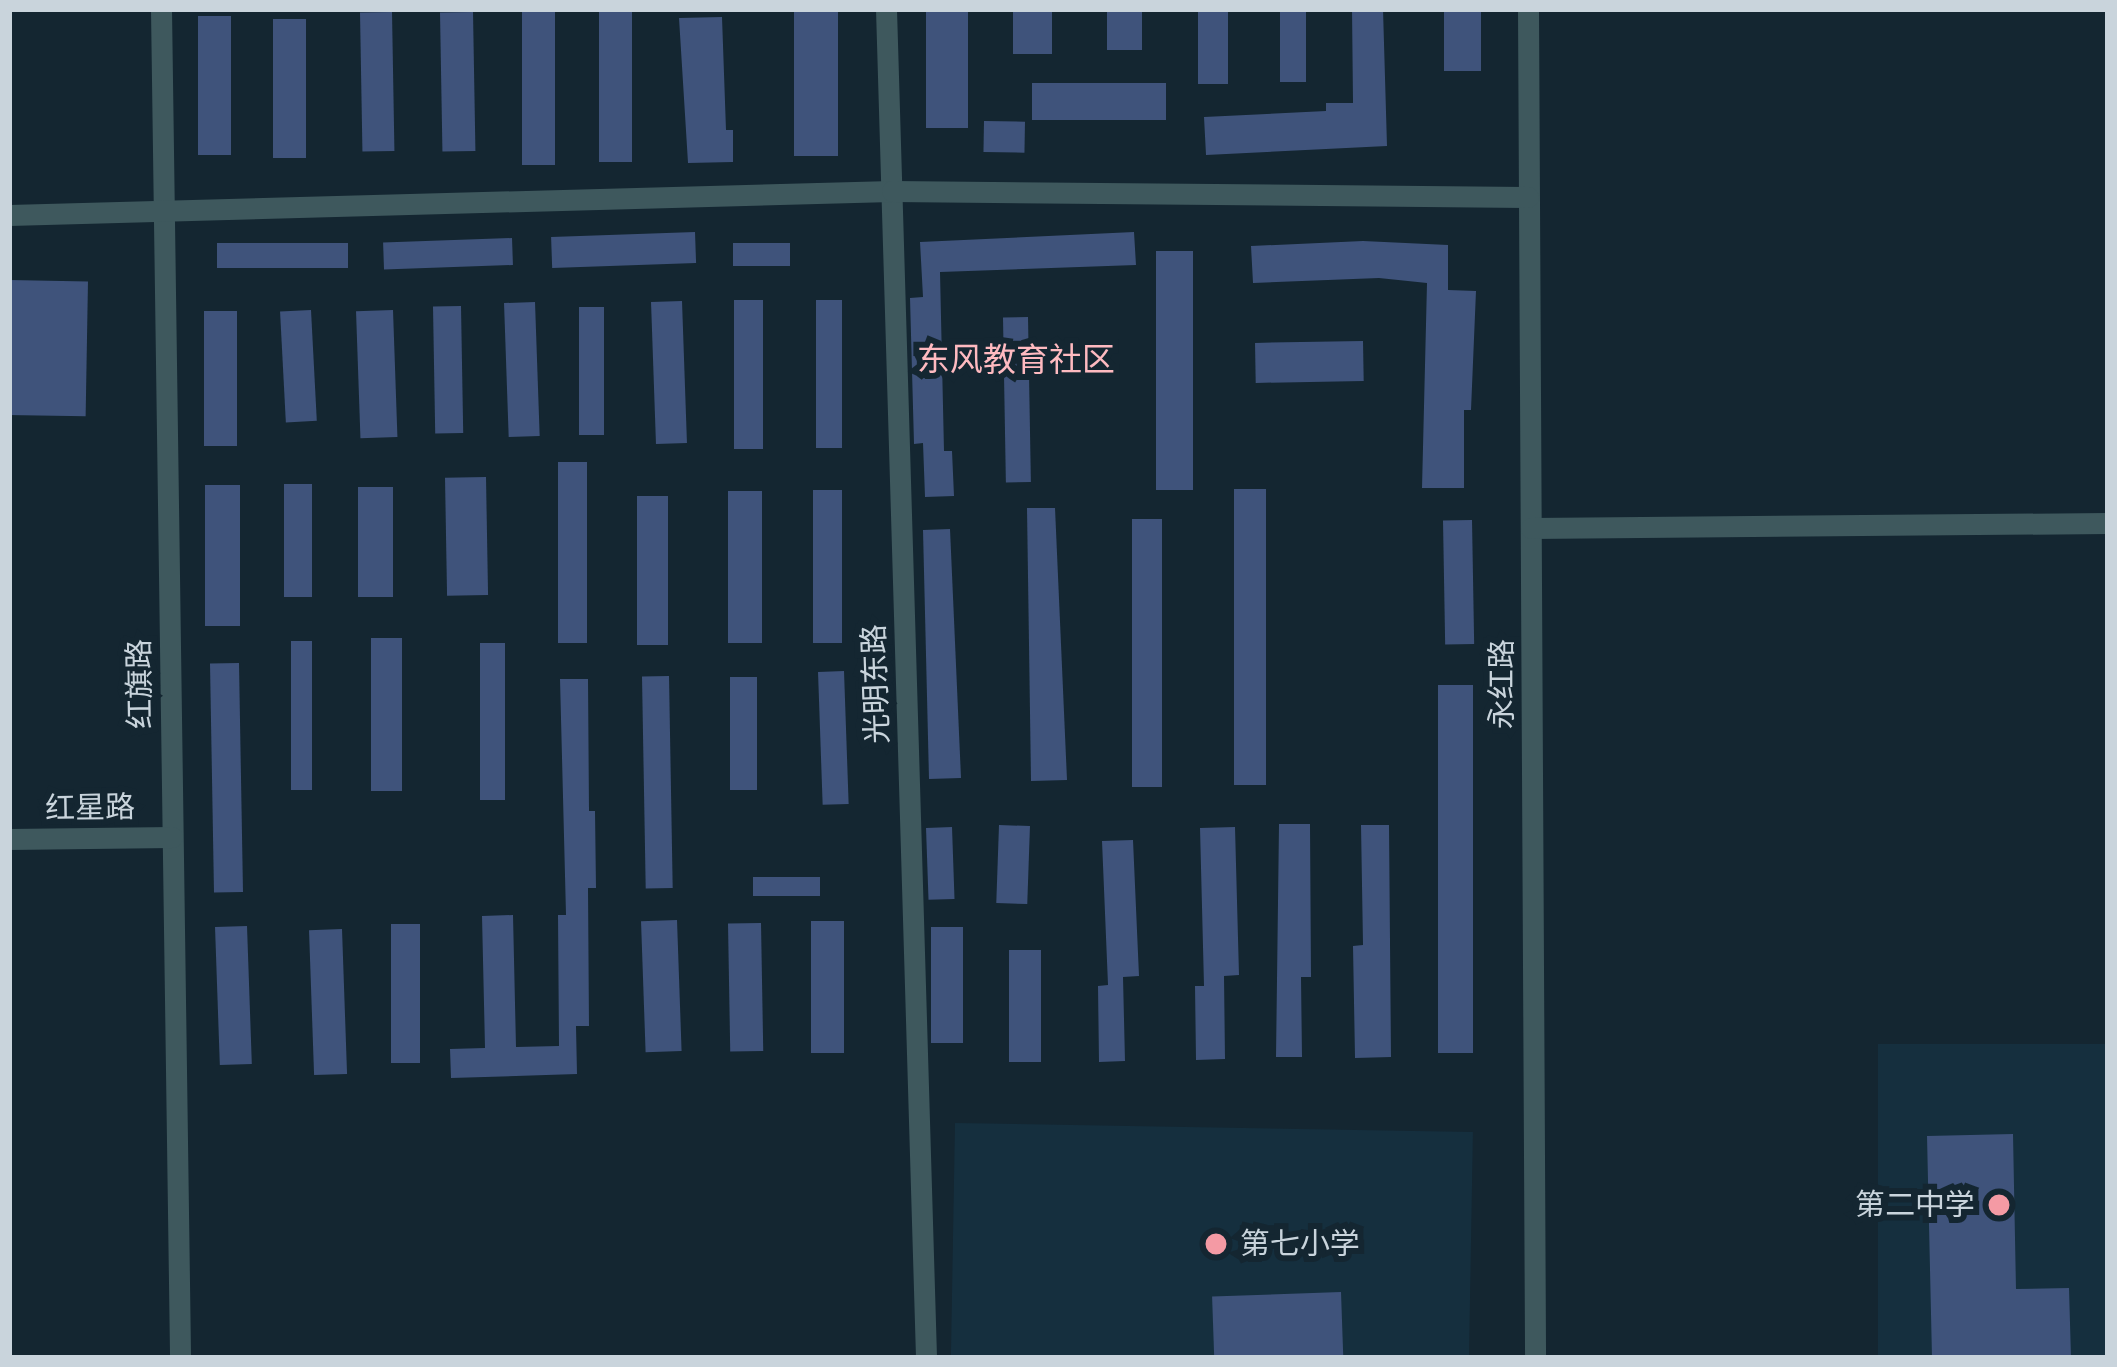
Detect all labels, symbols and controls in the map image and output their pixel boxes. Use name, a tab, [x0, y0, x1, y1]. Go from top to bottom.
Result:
district label: 东风教育社区	[917, 341, 1115, 381]
street label: 光明东路	[856, 623, 896, 745]
street label: 红旗路	[121, 639, 159, 729]
street label: 永红路	[1484, 639, 1520, 729]
street label: 红星路	[45, 789, 135, 827]
place label: 第二中学	[1855, 1187, 1975, 1223]
marker: 第二中学	[1986, 1192, 2012, 1218]
place label: 第七小学	[1240, 1226, 1360, 1262]
marker: 第七小学	[1203, 1231, 1229, 1257]

